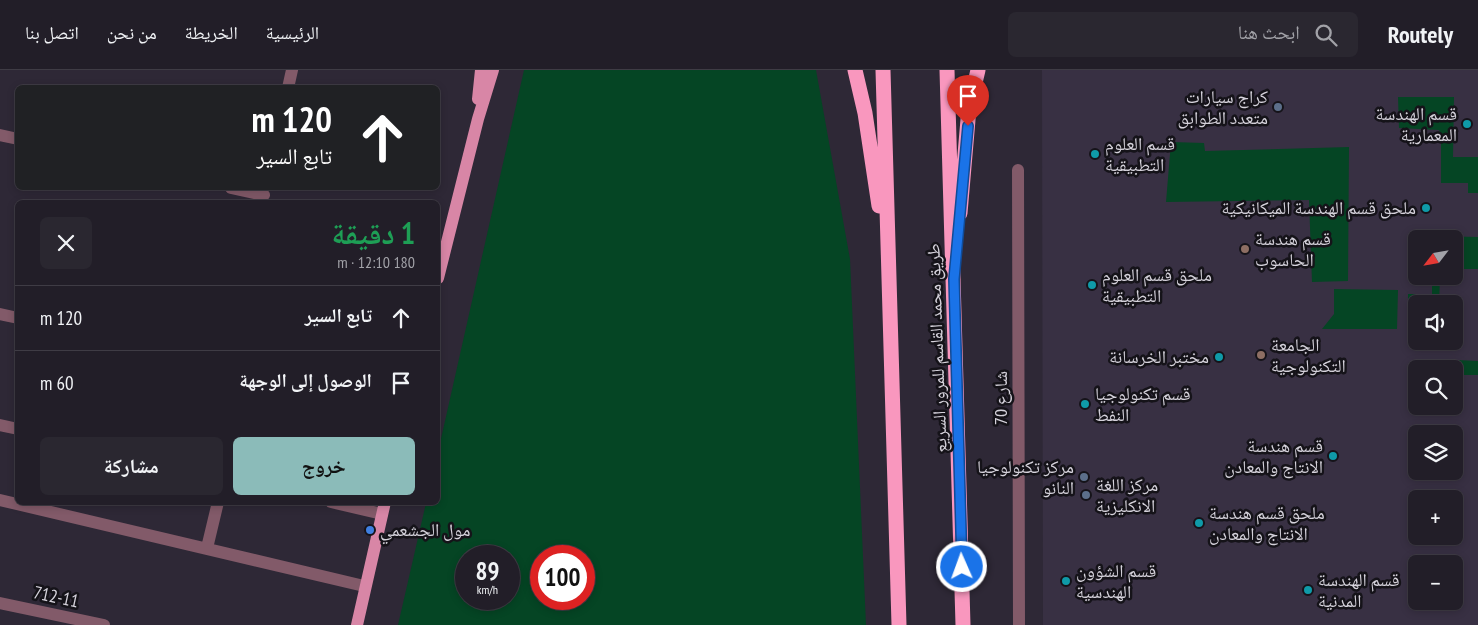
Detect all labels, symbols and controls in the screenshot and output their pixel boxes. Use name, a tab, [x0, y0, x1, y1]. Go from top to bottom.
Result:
search box	[1008, 12, 1358, 57]
text: Routely	[1388, 19, 1453, 50]
text: ابحث هنا	[1238, 20, 1300, 44]
text: اتصل بنا	[25, 21, 79, 44]
text: من نحن	[107, 21, 157, 44]
text: الخريطة	[185, 21, 238, 44]
text: الرئيسية	[266, 21, 319, 44]
icon: search	[1312, 21, 1340, 49]
pin	[947, 75, 989, 126]
icon: arrive	[954, 82, 982, 110]
place label: كراج سيارات متعدد الطوابق	[1177, 85, 1269, 129]
text: 120 m	[251, 96, 332, 142]
marker: كراج سيارات متعدد الطوابق	[1272, 101, 1284, 113]
place label: قسم الهندسة المعمارية	[1375, 102, 1457, 146]
icon: ahead	[350, 105, 415, 170]
marker: قسم الهندسة المعمارية	[1461, 118, 1473, 130]
place label: قسم العلوم التطبيقية	[1105, 132, 1175, 176]
text: تابع السير	[256, 142, 332, 170]
marker: قسم العلوم التطبيقية	[1089, 148, 1101, 160]
place label: ملحق قسم الهندسة الميكانيكية	[1222, 196, 1416, 220]
marker: ملحق قسم الهندسة الميكانيكية	[1420, 202, 1432, 214]
text: 1 دقيقة	[332, 213, 415, 252]
button: close	[40, 217, 92, 269]
place label: قسم هندسة الحاسوب	[1255, 227, 1331, 271]
north arrow	[1408, 230, 1462, 285]
map controls	[1408, 230, 1463, 610]
street label: طريق محمد القاسم للمرور السريع	[921, 243, 953, 453]
marker: قسم هندسة الحاسوب	[1239, 243, 1251, 255]
text: 180 m · 12:10	[337, 252, 415, 272]
place label: ملحق قسم العلوم التطبيقية	[1102, 263, 1212, 307]
marker: ملحق قسم العلوم التطبيقية	[1086, 279, 1098, 291]
button: sound	[1408, 295, 1463, 350]
text: تابع السير	[305, 303, 372, 327]
icon: ahead	[387, 304, 415, 332]
text: 120 m	[40, 306, 82, 330]
place label: الجامعة التكنولوجية	[1271, 333, 1346, 377]
place label: مختبر الخرسانة	[1109, 345, 1209, 368]
marker: الجامعة التكنولوجية	[1255, 349, 1267, 361]
marker: مختبر الخرسانة	[1213, 351, 1225, 363]
button: search	[1408, 360, 1463, 415]
text: الوصول إلى الوجهة	[239, 368, 372, 392]
icon: arrive	[387, 369, 415, 397]
text: 60 m	[40, 371, 74, 395]
street label: شارع 70	[989, 371, 1012, 425]
place label: قسم تكنولوجيا النفط	[1095, 382, 1191, 426]
marker: قسم تكنولوجيا النفط	[1079, 398, 1091, 410]
button: layers	[1408, 425, 1463, 480]
place label: قسم هندسة الانتاج والمعادن	[1224, 434, 1323, 479]
button: مشاركة	[40, 437, 223, 495]
button: خروج	[233, 437, 415, 495]
marker: قسم هندسة الانتاج والمعادن	[1327, 450, 1339, 462]
place label: مركز تكنولوجيا النانو	[977, 455, 1074, 499]
marker: مركز تكنولوجيا النانو	[1078, 471, 1090, 483]
place label: مركز اللغة الانكليزية	[1096, 473, 1158, 517]
marker: مركز اللغة الانكليزية	[1080, 489, 1092, 501]
button: +	[1408, 490, 1463, 545]
place label: ملحق قسم هندسة الانتاج والمعادن	[1209, 501, 1325, 546]
marker: ملحق قسم هندسة الانتاج والمعادن	[1193, 517, 1205, 529]
place label: مول الجشعمي	[380, 518, 470, 545]
marker: مول الجشعمي	[364, 524, 376, 536]
position arrow	[935, 540, 987, 592]
speed limit sign: 100	[530, 545, 595, 610]
text: 89	[476, 555, 499, 587]
button: −	[1408, 555, 1463, 610]
place label: قسم الشؤون الهندسية	[1076, 559, 1156, 603]
place label: قسم الهندسة المدنية	[1318, 568, 1400, 612]
marker: قسم الشؤون الهندسية	[1060, 575, 1072, 587]
street label: 712-11	[31, 581, 81, 613]
text: km/h	[477, 582, 498, 597]
marker: قسم الهندسة المدنية	[1302, 584, 1314, 596]

